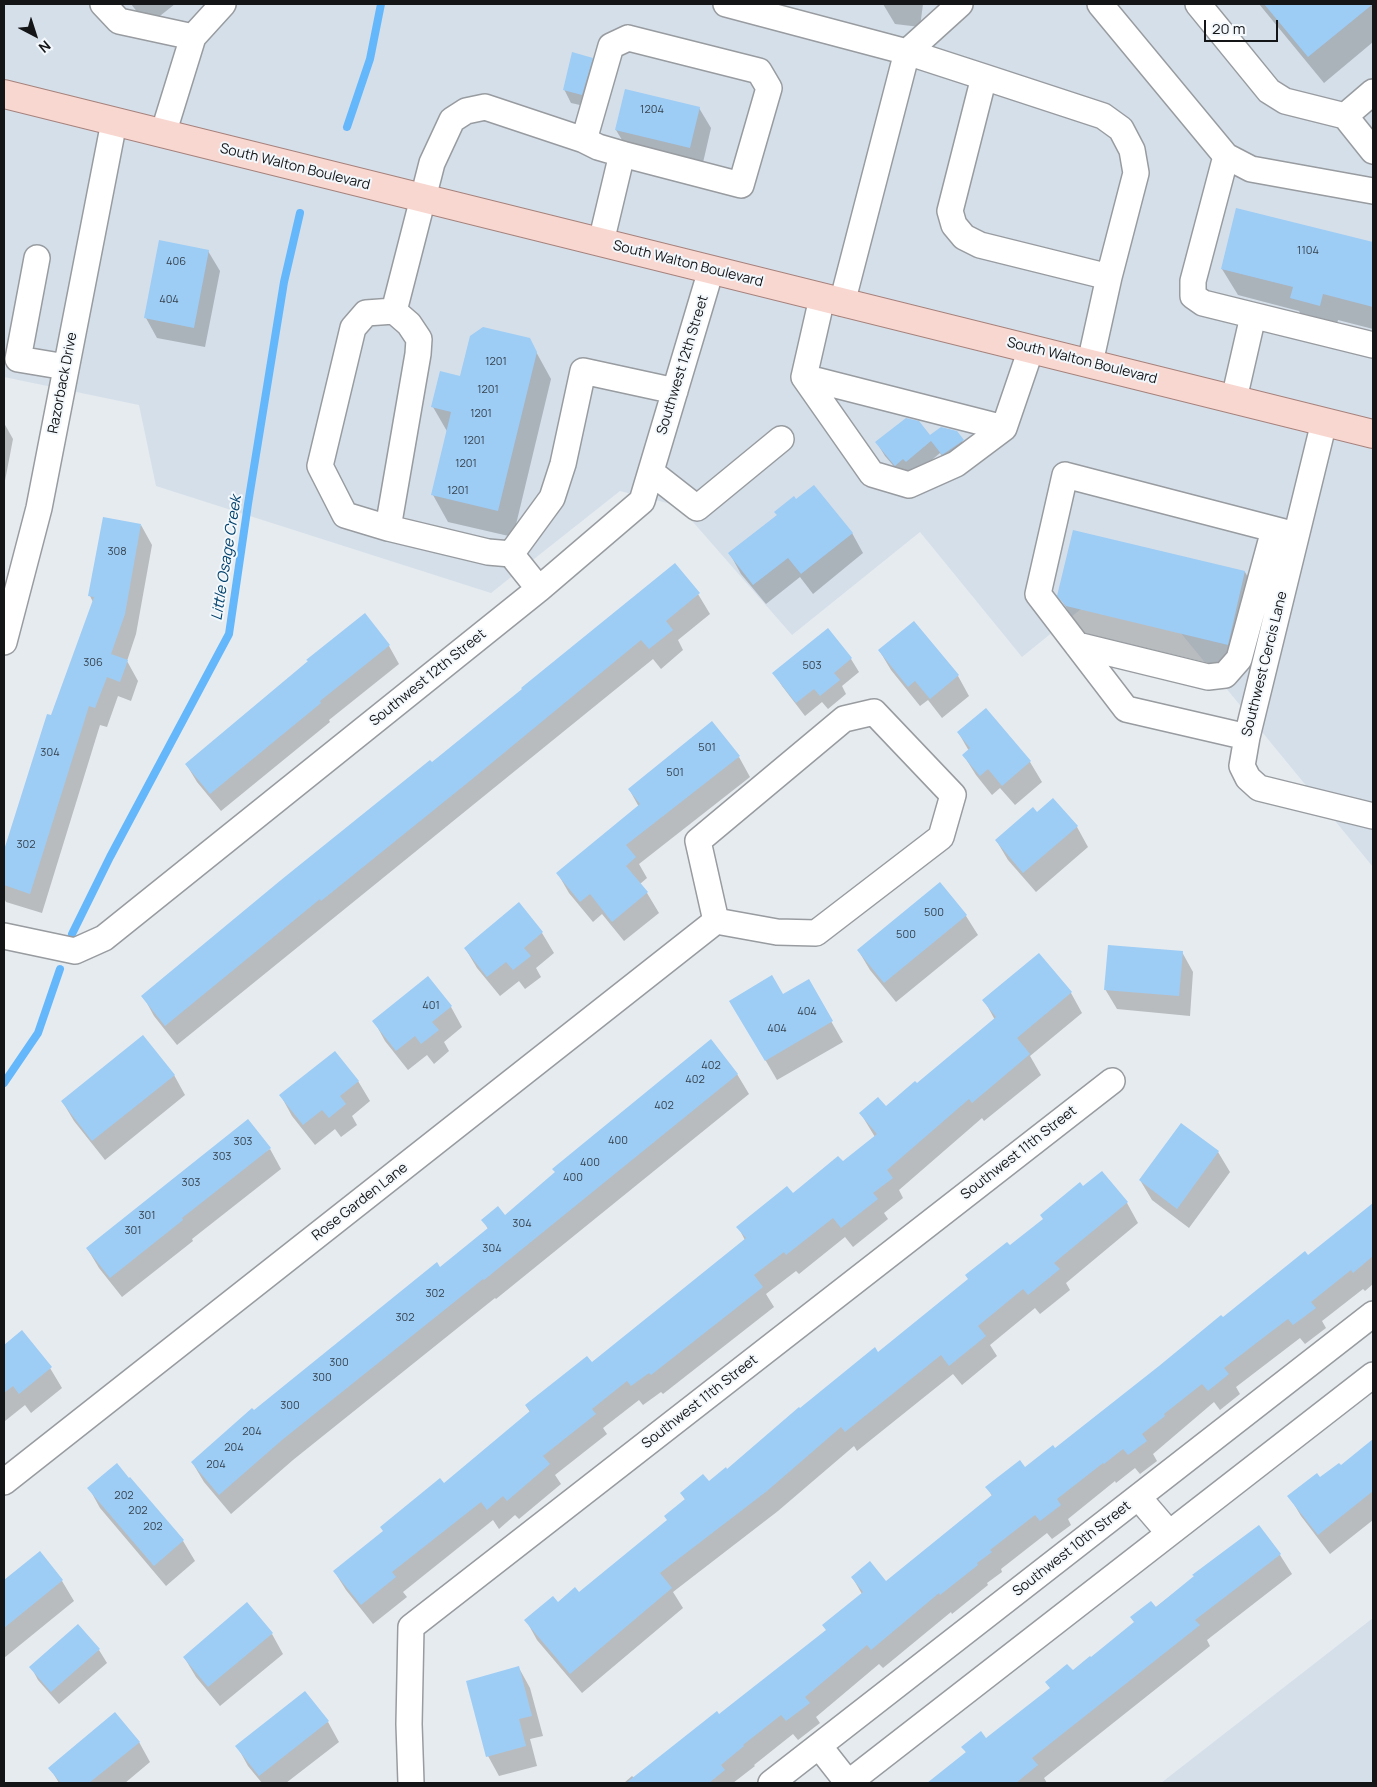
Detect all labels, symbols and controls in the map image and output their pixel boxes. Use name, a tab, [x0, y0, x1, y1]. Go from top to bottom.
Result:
north arrow	[10, 10, 60, 60]
scale bar	[1207, 10, 1281, 42]
text: 20 m	[1212, 18, 1245, 39]
text: N	[35, 36, 55, 57]
house number: 1204	[640, 103, 664, 117]
street label: South Walton Boulevard	[218, 140, 372, 194]
street label: South Walton Boulevard	[611, 237, 765, 291]
house number: 1104	[1297, 244, 1319, 258]
house number: 406	[166, 255, 186, 269]
house number: 404	[159, 293, 179, 307]
street label: Southwest 12th Street	[654, 293, 712, 437]
street label: Razorback Drive	[45, 331, 81, 435]
street label: South Walton Boulevard	[1005, 334, 1159, 388]
house number: 1201	[485, 355, 507, 369]
house number: 1201	[477, 383, 499, 397]
house number: 1201	[470, 407, 492, 421]
house number: 1201	[463, 434, 485, 448]
house number: 1201	[455, 457, 477, 471]
house number: 1201	[447, 484, 469, 498]
water label: Little Osage Creek	[208, 494, 246, 622]
house number: 308	[107, 545, 127, 559]
street label: Southwest Cercis Lane	[1239, 590, 1291, 738]
street label: Southwest 12th Street	[366, 626, 490, 730]
house number: 306	[83, 656, 103, 670]
house number: 503	[802, 659, 822, 673]
house number: 501	[698, 741, 716, 755]
house number: 304	[40, 746, 60, 760]
house number: 501	[666, 766, 684, 780]
house number: 302	[16, 838, 36, 852]
house number: 500	[924, 906, 944, 920]
house number: 500	[896, 928, 916, 942]
house number: 401	[422, 999, 440, 1013]
house number: 404	[797, 1005, 817, 1019]
house number: 404	[767, 1022, 787, 1036]
house number: 402	[701, 1059, 721, 1073]
house number: 402	[685, 1073, 705, 1087]
house number: 402	[654, 1099, 674, 1113]
street label: Southwest 11th Street	[958, 1103, 1080, 1203]
house number: 400	[608, 1134, 628, 1148]
house number: 303	[234, 1135, 252, 1149]
house number: 303	[213, 1150, 231, 1164]
house number: 400	[580, 1156, 600, 1170]
street label: Rose Garden Lane	[309, 1159, 411, 1245]
house number: 400	[563, 1171, 583, 1185]
house number: 303	[182, 1176, 200, 1190]
house number: 301	[138, 1209, 156, 1223]
house number: 304	[512, 1217, 532, 1231]
house number: 301	[124, 1224, 142, 1238]
house number: 304	[482, 1242, 502, 1256]
house number: 302	[425, 1287, 445, 1301]
house number: 302	[395, 1311, 415, 1325]
street label: Southwest 11th Street	[639, 1352, 761, 1452]
house number: 300	[329, 1356, 349, 1370]
house number: 300	[312, 1371, 332, 1385]
house number: 300	[280, 1399, 300, 1413]
house number: 204	[242, 1425, 262, 1439]
house number: 204	[224, 1441, 244, 1455]
house number: 204	[206, 1458, 226, 1472]
house number: 202	[114, 1489, 134, 1503]
street label: Southwest 10th Street	[1010, 1498, 1134, 1600]
house number: 202	[128, 1504, 148, 1518]
house number: 202	[143, 1520, 163, 1534]

